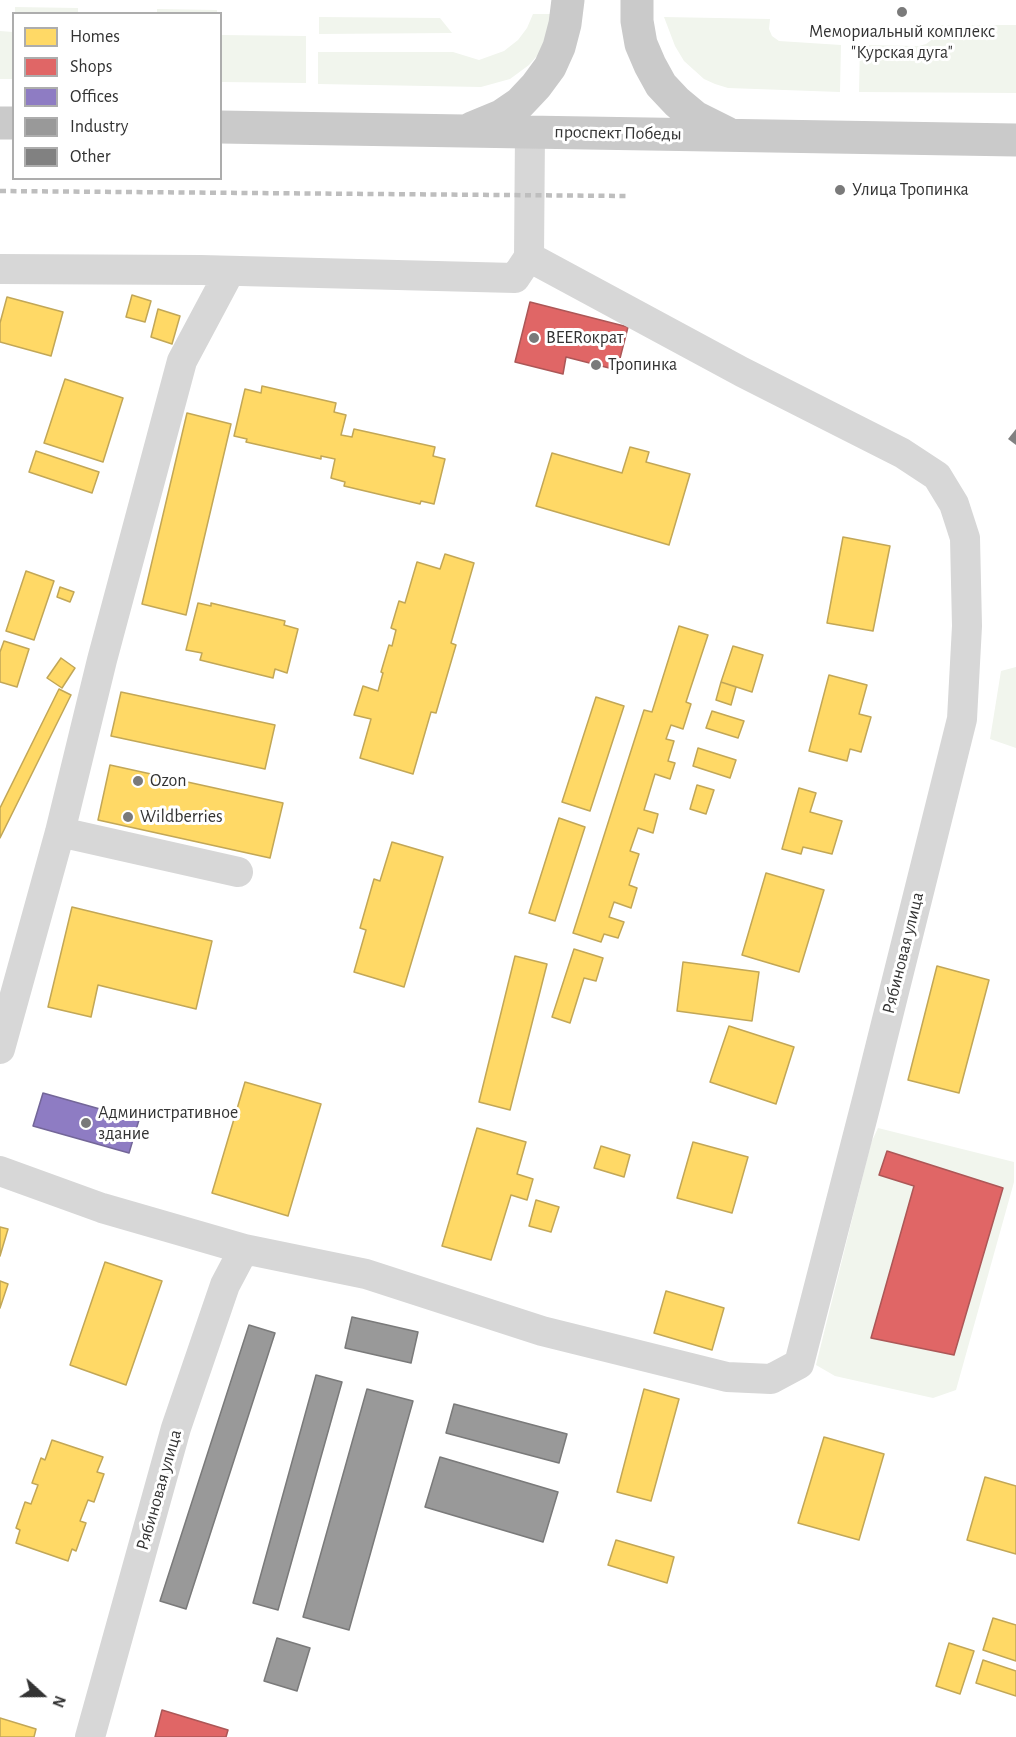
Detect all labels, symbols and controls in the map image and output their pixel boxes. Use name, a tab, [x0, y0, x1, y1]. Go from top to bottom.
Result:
marker: Мемориальный комплекс "Курская дуга"	[895, 5, 909, 19]
legend	[12, 12, 222, 180]
place label: Мемориальный комплекс "Курская дуга"	[809, 21, 995, 63]
text: Homes	[70, 28, 120, 46]
text: Shops	[70, 58, 112, 76]
text: Offices	[70, 88, 119, 106]
text: Industry	[70, 118, 129, 136]
street label: проспект Победы	[554, 121, 682, 145]
text: Other	[70, 148, 111, 166]
place label: Улица Тропинка	[852, 179, 969, 201]
marker: Улица Тропинка	[833, 183, 847, 197]
place label: BEERократ	[546, 327, 623, 349]
marker: BEERократ	[527, 331, 541, 345]
place label: Тропинка	[608, 354, 677, 376]
marker: Тропинка	[589, 358, 603, 372]
place label: Ozon	[150, 770, 187, 792]
marker: Ozon	[131, 774, 145, 788]
place label: Wildberries	[140, 806, 223, 828]
marker: Wildberries	[121, 810, 135, 824]
street label: Рябиновая улица	[877, 890, 929, 1016]
place label: Административное здание	[98, 1102, 238, 1144]
marker: Административное здание	[79, 1116, 93, 1130]
street label: Рябиновая улица	[131, 1427, 187, 1553]
north arrow	[12, 1665, 72, 1725]
text: N	[49, 1693, 68, 1710]

